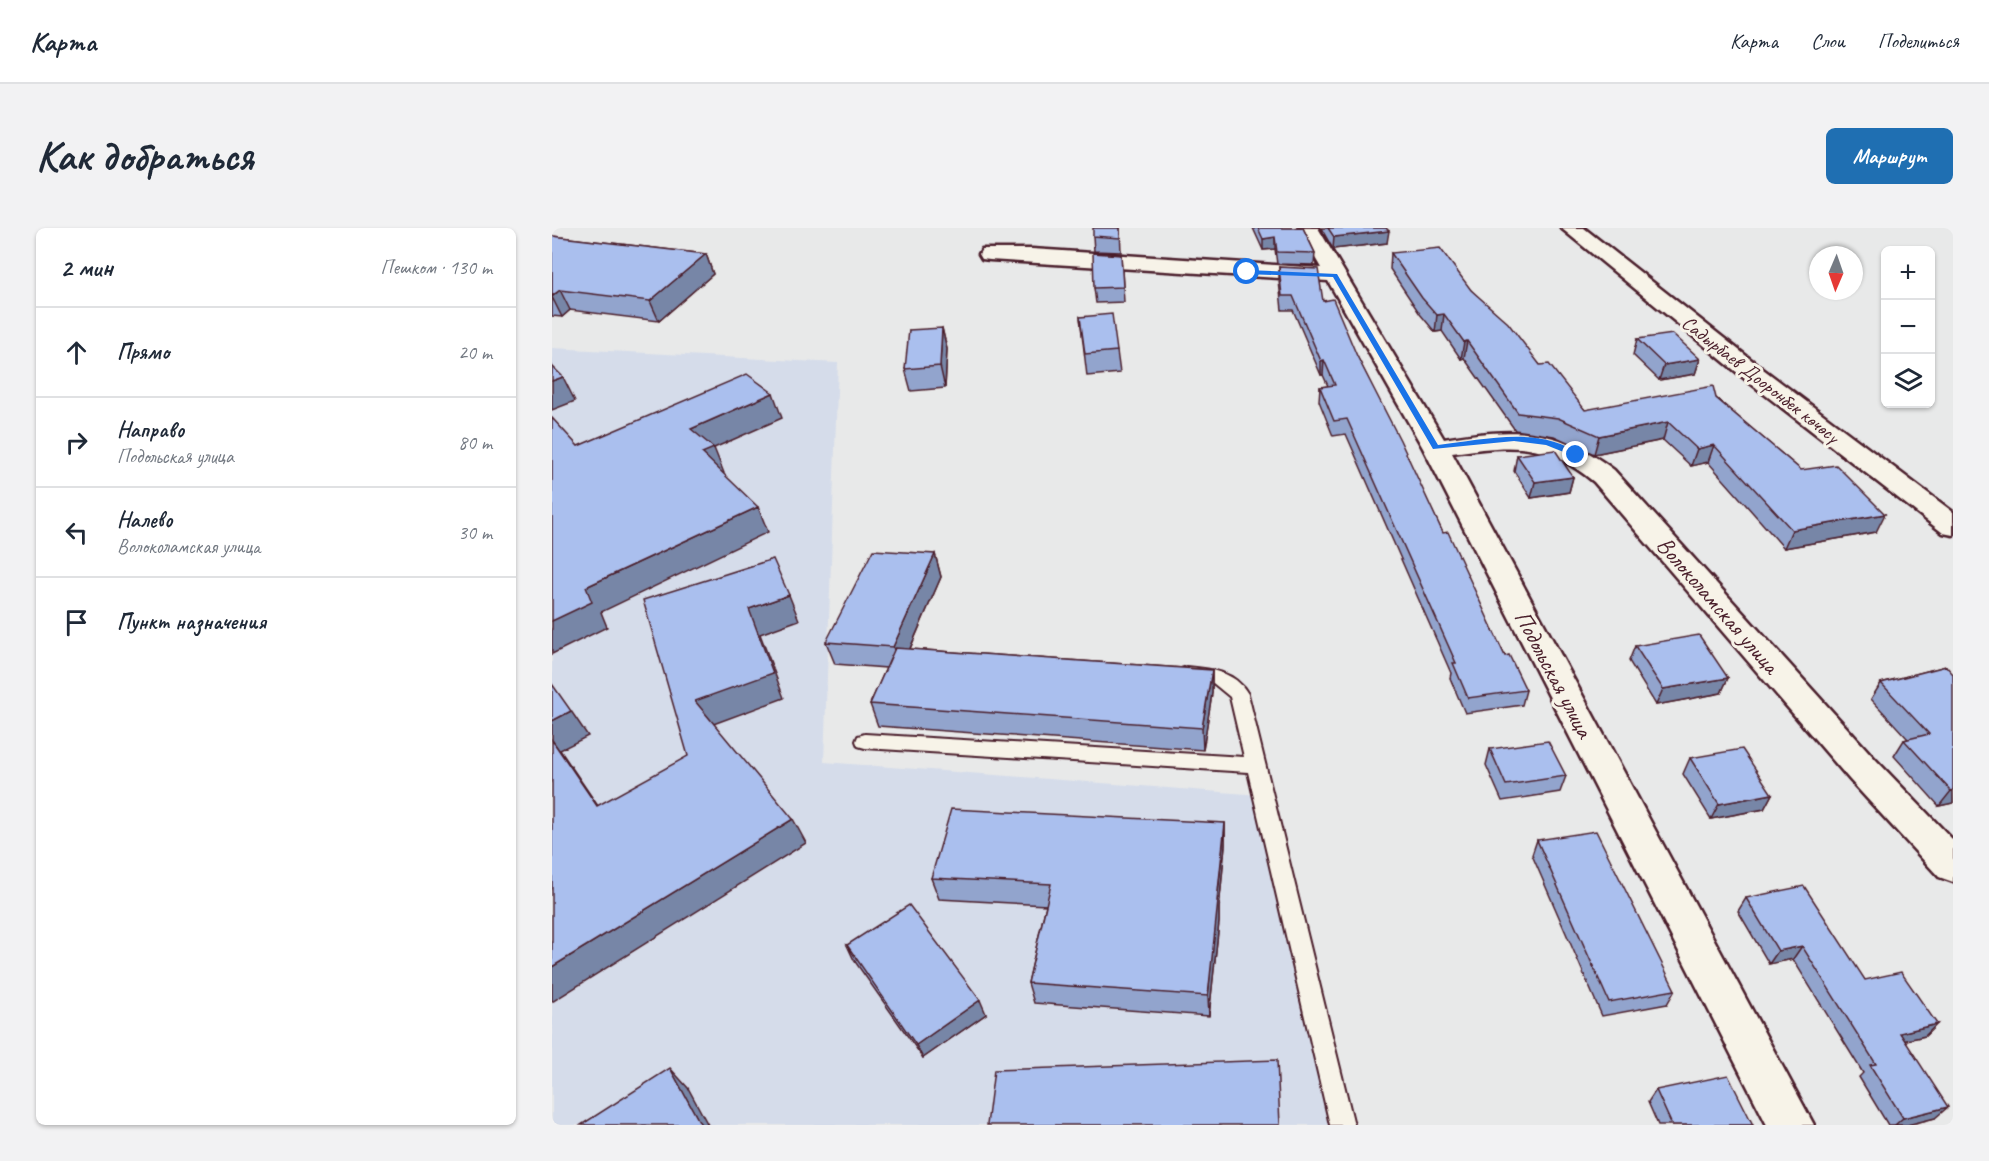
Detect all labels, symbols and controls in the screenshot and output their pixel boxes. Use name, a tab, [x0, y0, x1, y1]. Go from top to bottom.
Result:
text: Карта	[30, 24, 97, 59]
text: Карта	[1730, 28, 1778, 54]
text: Слои	[1811, 28, 1845, 54]
text: Поделиться	[1878, 28, 1959, 54]
button: Маршрут	[1826, 128, 1953, 184]
text: Как добраться	[36, 130, 253, 183]
north arrow	[1809, 246, 1863, 300]
map controls	[1881, 246, 1935, 408]
button: +	[1881, 246, 1935, 300]
text: 2 мин	[60, 251, 113, 284]
text: Пешком · 130 m	[380, 255, 492, 280]
route start	[1233, 258, 1259, 284]
button: −	[1881, 300, 1935, 354]
street label: Садырбаев Дооронбек көчөсү	[1677, 310, 1846, 450]
icon: ahead	[60, 336, 93, 369]
text: Прямо	[117, 338, 169, 366]
text: 20 m	[458, 340, 492, 365]
button: layers	[1881, 354, 1935, 408]
text: Направо	[117, 416, 184, 444]
icon: right	[60, 426, 93, 459]
text: 80 m	[458, 430, 492, 455]
route end	[1562, 441, 1588, 467]
text: Подольская улица	[117, 444, 234, 469]
text: Налево	[117, 506, 173, 534]
icon: left	[60, 516, 93, 549]
text: 30 m	[458, 520, 492, 545]
street label: Волоколамская улица	[1650, 530, 1787, 681]
text: Волоколамская улица	[117, 534, 260, 559]
street label: Подольская улица	[1508, 605, 1601, 744]
icon: arrive	[60, 606, 93, 639]
text: Пункт назначения	[117, 608, 266, 636]

